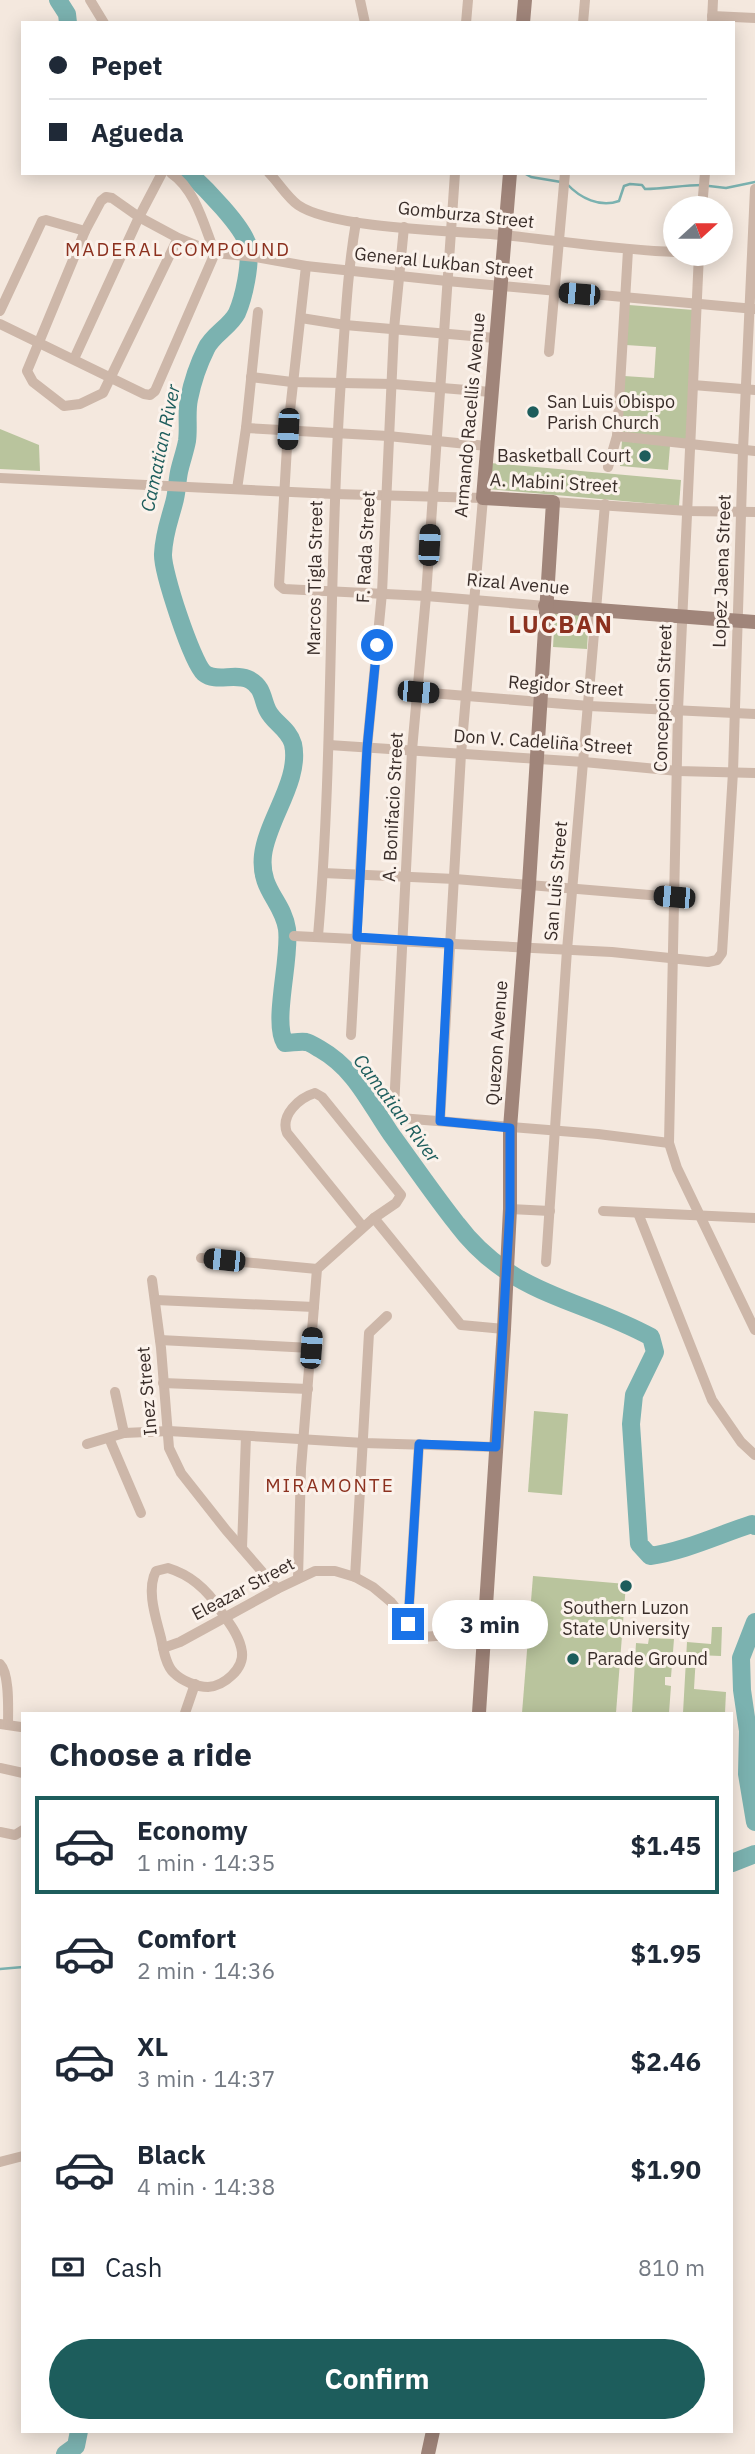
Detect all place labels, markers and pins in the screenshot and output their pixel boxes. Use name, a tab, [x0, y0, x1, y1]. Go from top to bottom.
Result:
place label: San Luis Obispo Parish Church	[547, 390, 675, 434]
marker: San Luis Obispo Parish Church	[525, 404, 541, 420]
place label: Basketball Court	[497, 444, 631, 467]
marker: Basketball Court	[637, 448, 653, 464]
marker: Southern Luzon State University	[618, 1578, 634, 1594]
place label: Southern Luzon State University	[562, 1596, 690, 1640]
place label: Parade Ground	[587, 1647, 708, 1670]
marker: Parade Ground	[565, 1651, 581, 1667]

